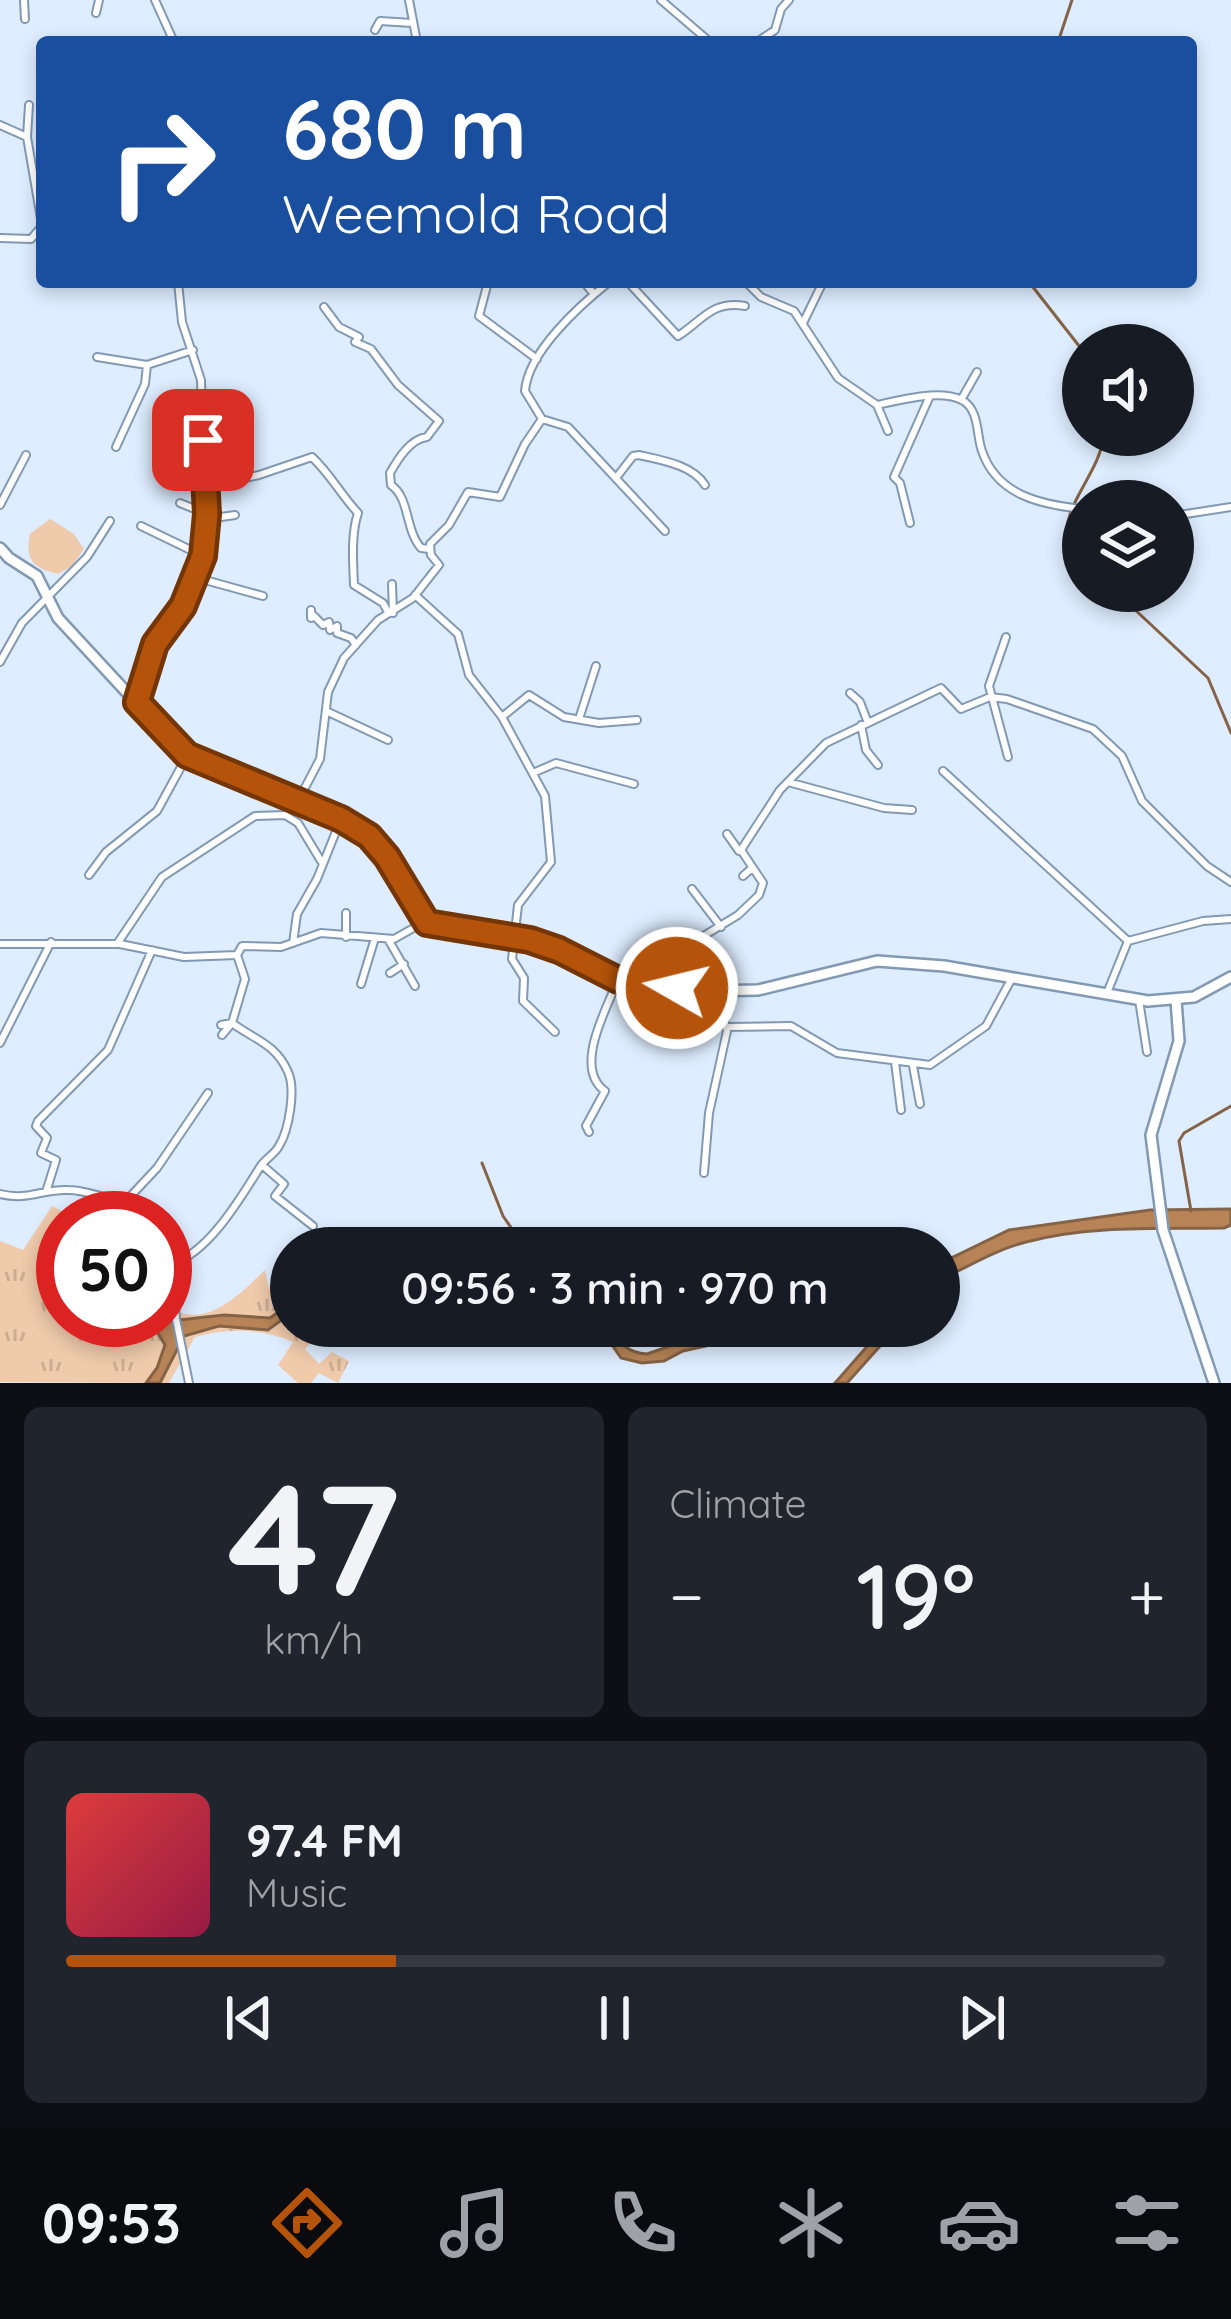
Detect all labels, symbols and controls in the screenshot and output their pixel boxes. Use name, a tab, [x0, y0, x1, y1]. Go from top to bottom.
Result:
text: 680 m	[282, 75, 527, 180]
icon: right	[84, 84, 240, 240]
text: Weemola Road	[282, 179, 670, 247]
map controls	[1062, 324, 1194, 612]
button: sound	[1062, 324, 1194, 456]
pin	[152, 389, 254, 491]
icon: arrive	[170, 407, 236, 473]
button: layers	[1062, 480, 1194, 612]
position arrow	[614, 925, 740, 1051]
speed limit sign: 50	[36, 1191, 192, 1347]
text: 09:56 · 3 min · 970 m	[401, 1259, 829, 1315]
text: 47	[227, 1439, 400, 1634]
text: Climate	[670, 1479, 807, 1528]
text: 19°	[856, 1539, 975, 1652]
text: −	[670, 1554, 704, 1637]
text: +	[1128, 1554, 1165, 1637]
text: km/h	[264, 1615, 363, 1664]
text: 97.4 FM	[246, 1812, 403, 1868]
text: Music	[246, 1868, 347, 1917]
icon: previous	[216, 1985, 282, 2051]
icon: pause	[582, 1985, 648, 2051]
icon: next	[949, 1985, 1015, 2051]
icon: directions	[265, 2181, 349, 2265]
icon: music	[433, 2181, 517, 2265]
icon: phone	[601, 2181, 685, 2265]
icon: climate	[769, 2181, 853, 2265]
icon: car	[937, 2181, 1021, 2265]
icon: filters	[1105, 2181, 1189, 2265]
text: 09:53	[42, 2189, 181, 2257]

